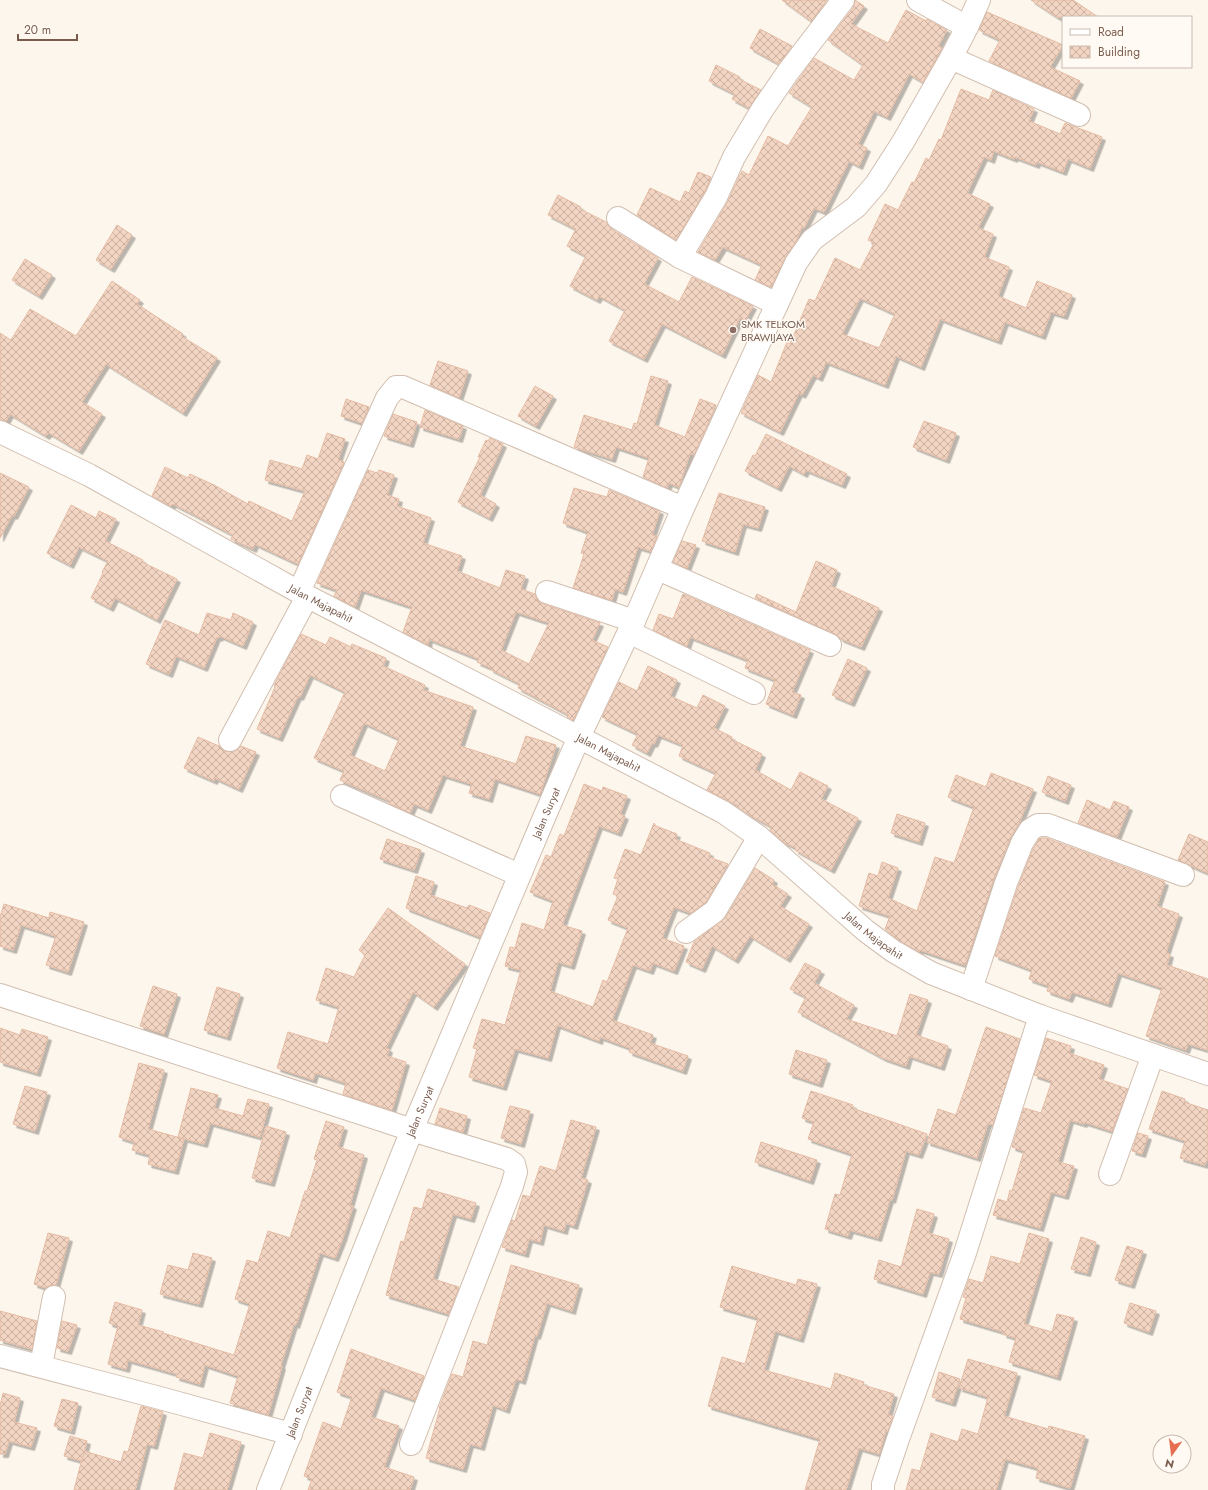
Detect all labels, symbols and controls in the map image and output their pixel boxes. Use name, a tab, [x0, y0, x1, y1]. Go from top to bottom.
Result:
scale bar	[18, 16, 77, 42]
legend	[1062, 16, 1192, 68]
text: 20 m	[24, 21, 51, 39]
text: Road	[1098, 23, 1124, 41]
text: Building	[1098, 43, 1140, 61]
place label: SMK TELKOM BRAWIJAYA	[741, 316, 805, 345]
marker: SMK TELKOM BRAWIJAYA	[728, 325, 738, 335]
street label: Jalan Majapahit	[284, 579, 356, 627]
street label: Jalan Majapahit	[572, 728, 644, 776]
street label: Jalan Suryat	[527, 785, 564, 843]
street label: Jalan Majapahit	[840, 906, 906, 963]
street label: Jalan Suryat	[401, 1083, 438, 1141]
street label: Jalan Suryat	[281, 1384, 317, 1442]
north arrow	[1152, 1434, 1192, 1474]
text: N	[1163, 1455, 1176, 1473]

